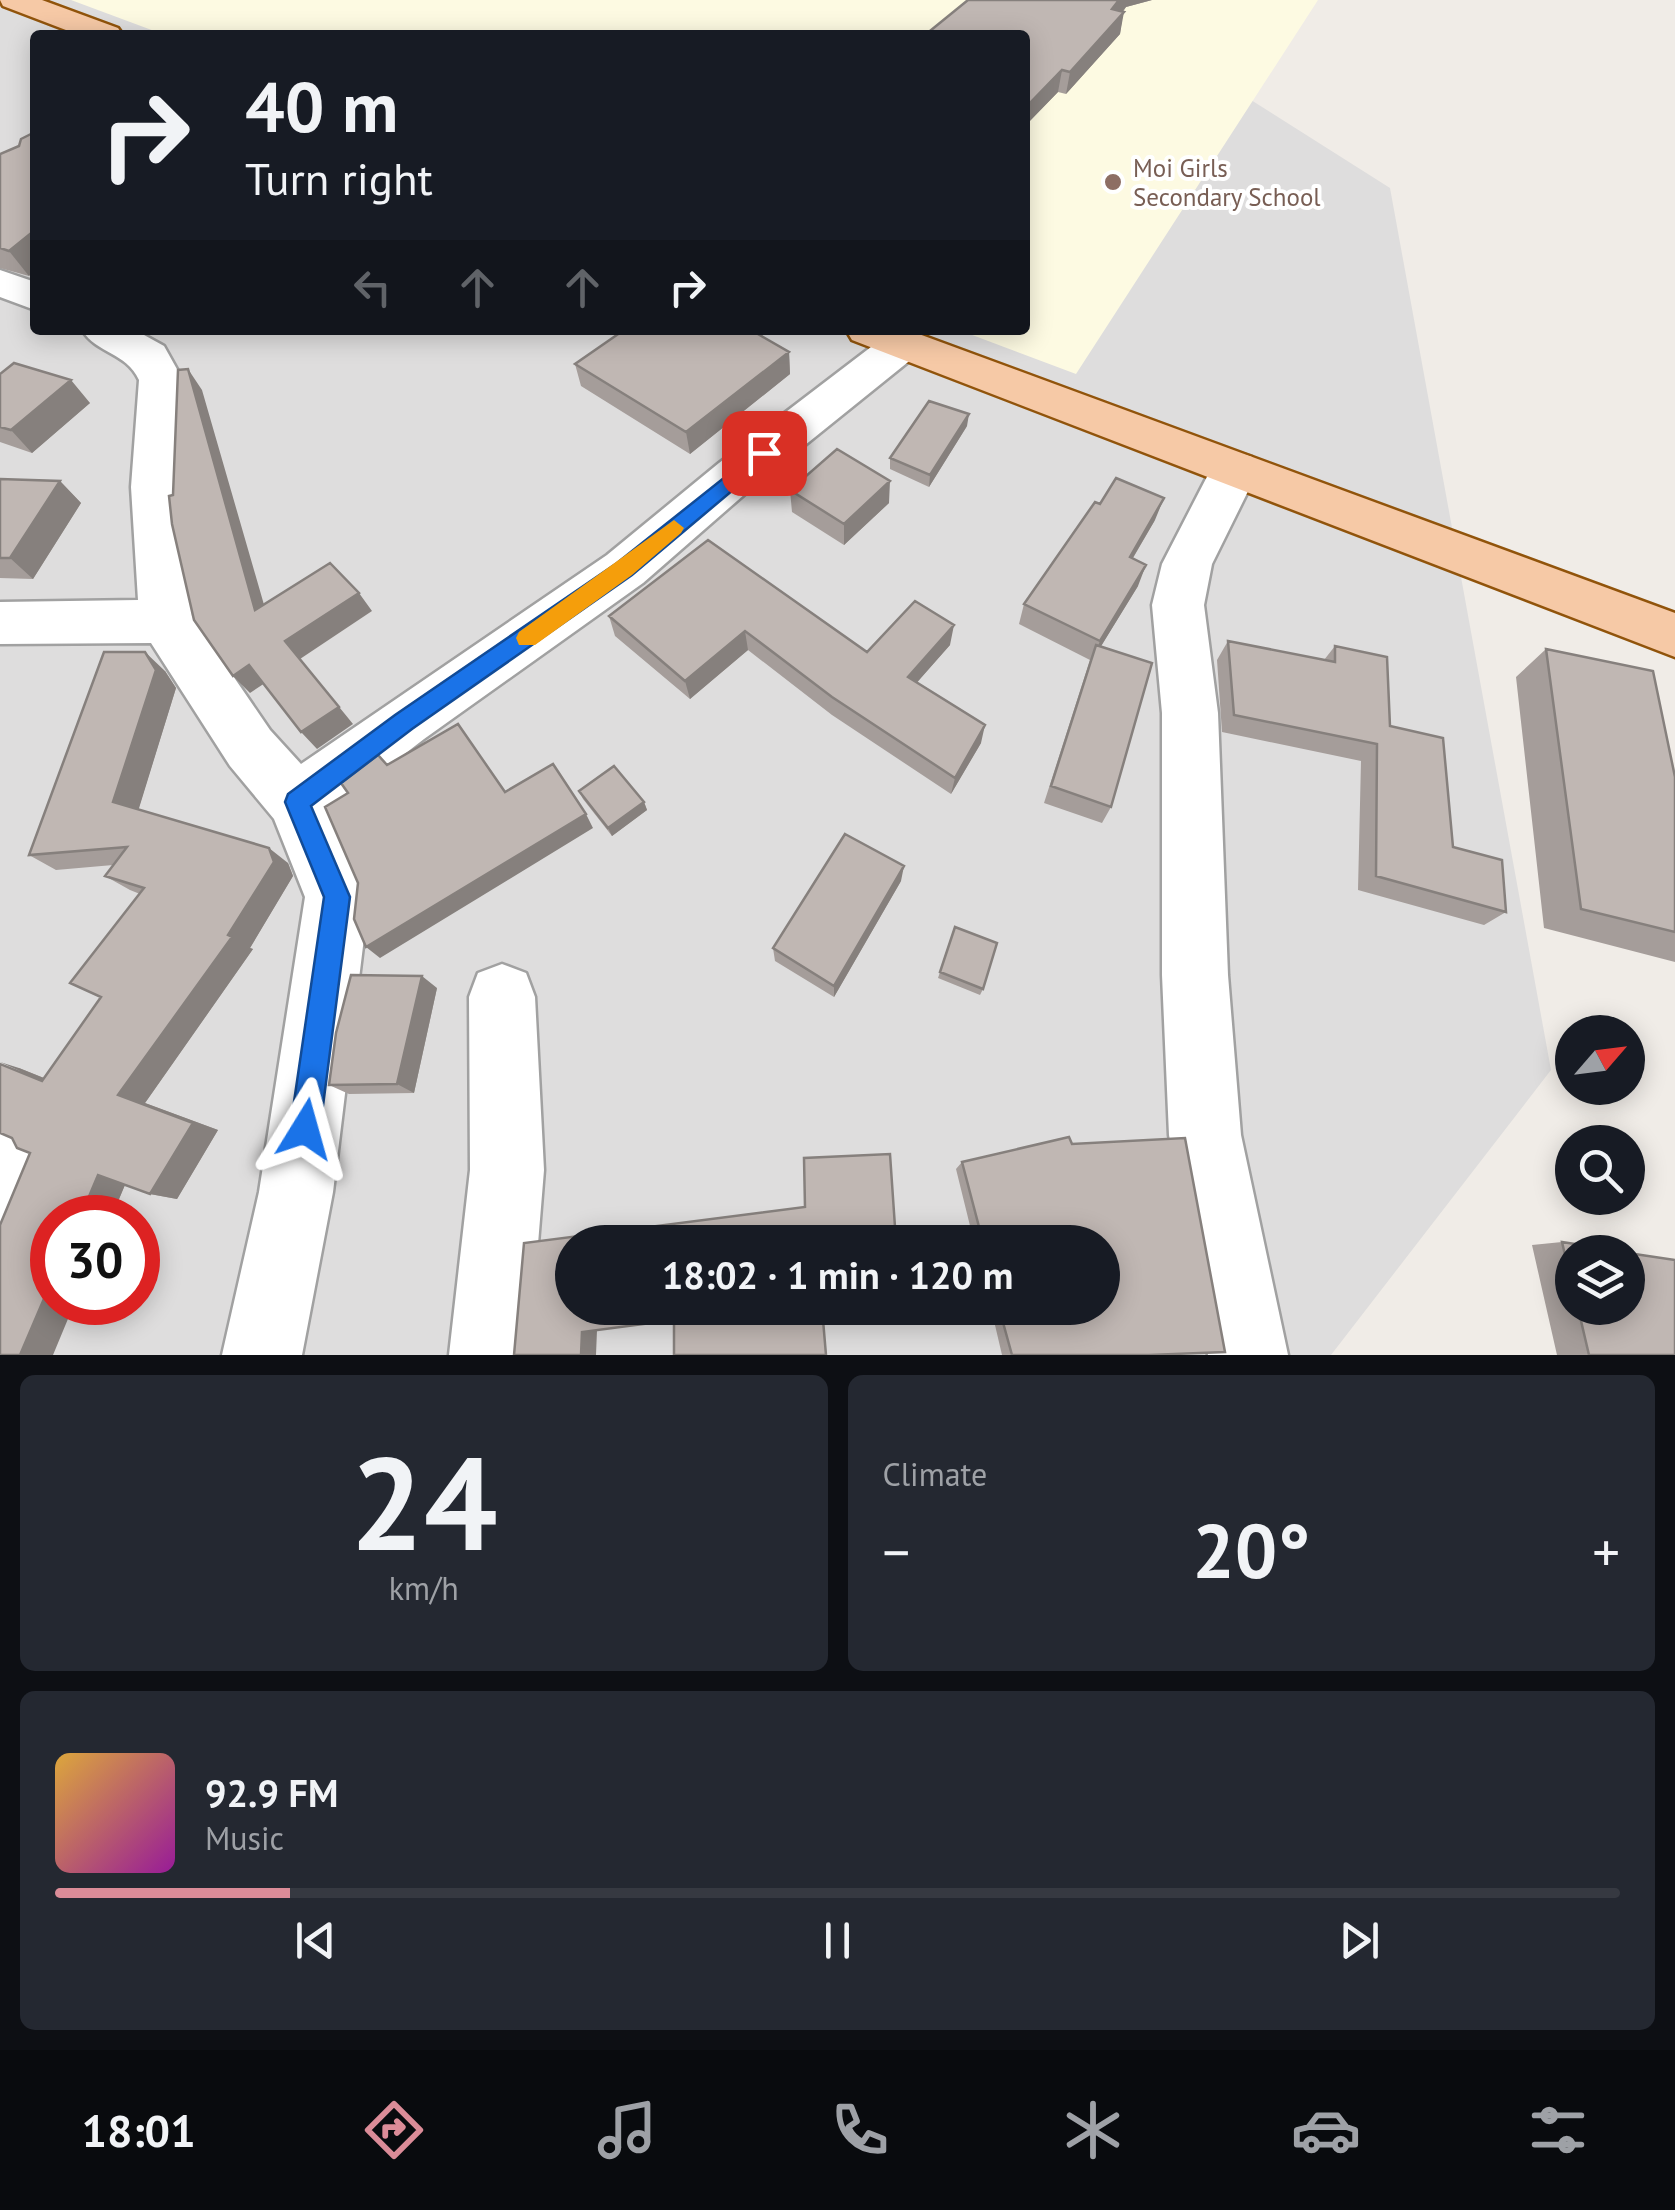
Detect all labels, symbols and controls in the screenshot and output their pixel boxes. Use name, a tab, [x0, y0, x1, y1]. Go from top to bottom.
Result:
text: 40 m	[245, 61, 398, 151]
icon: right	[80, 70, 210, 200]
text: Turn right	[245, 149, 433, 207]
place label: Moi Girls Secondary School	[1133, 152, 1321, 213]
marker: Moi Girls Secondary School	[1102, 171, 1124, 193]
icon: left	[345, 260, 400, 315]
icon: ahead	[450, 260, 505, 315]
icon: ahead	[555, 260, 610, 315]
icon: right	[660, 260, 715, 315]
pin	[722, 411, 807, 496]
icon: arrive	[737, 426, 792, 481]
north arrow	[1555, 1015, 1645, 1105]
map controls	[1555, 1015, 1645, 1325]
position arrow	[253, 1077, 357, 1181]
button: search	[1555, 1125, 1645, 1215]
speed limit sign: 30	[30, 1195, 160, 1325]
button: layers	[1555, 1235, 1645, 1325]
text: 18:02 · 1 min · 120 m	[662, 1250, 1013, 1299]
text: 24	[350, 1418, 497, 1586]
text: Climate	[883, 1453, 987, 1495]
text: 20°	[1192, 1502, 1310, 1599]
text: −	[883, 1516, 910, 1587]
text: +	[1592, 1516, 1620, 1587]
text: km/h	[389, 1567, 459, 1609]
text: 92.9 FM	[205, 1768, 338, 1817]
text: Music	[205, 1817, 284, 1859]
icon: previous	[288, 1913, 343, 1968]
icon: pause	[810, 1913, 865, 1968]
icon: next	[1332, 1913, 1387, 1968]
icon: directions	[359, 2095, 429, 2165]
icon: music	[592, 2095, 662, 2165]
icon: phone	[825, 2095, 895, 2165]
icon: climate	[1058, 2095, 1128, 2165]
icon: car	[1291, 2095, 1361, 2165]
icon: filters	[1523, 2095, 1593, 2165]
text: 18:01	[81, 2101, 196, 2159]

